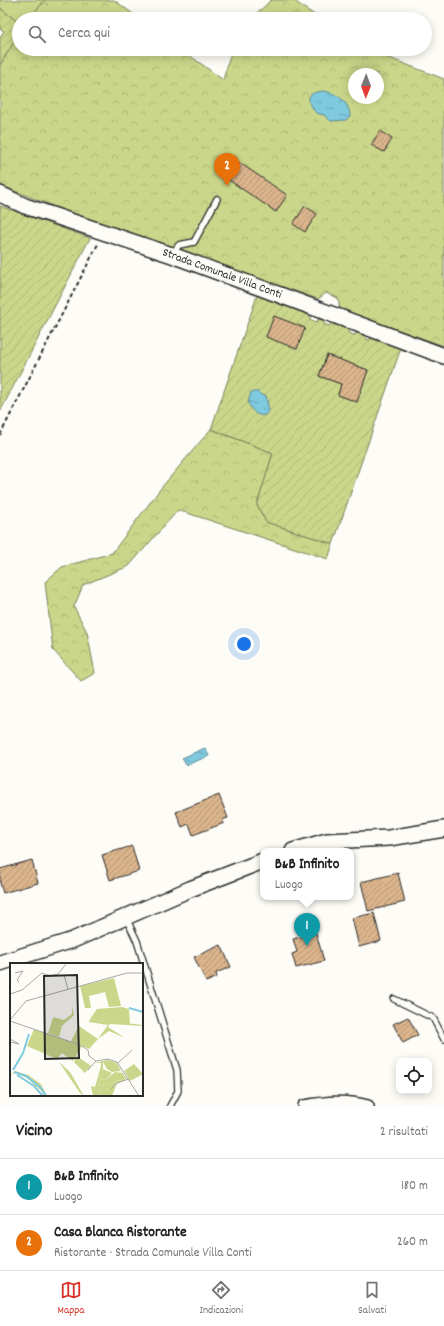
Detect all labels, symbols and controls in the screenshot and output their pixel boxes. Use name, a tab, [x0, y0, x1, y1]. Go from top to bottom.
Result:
search box	[12, 12, 432, 56]
icon: search	[26, 23, 48, 45]
text: Cerca qui	[58, 23, 110, 45]
north arrow	[348, 68, 384, 104]
pin: 2	[214, 153, 240, 186]
street label: Strada Comunale Villa Conti	[160, 244, 284, 304]
your location	[234, 634, 254, 654]
popup	[260, 848, 354, 900]
text: B&B Infinito	[275, 854, 339, 876]
text: Luogo	[275, 876, 303, 895]
pin: 1	[294, 913, 320, 946]
inset map	[10, 963, 143, 1096]
map controls	[396, 1058, 432, 1094]
button: locate	[396, 1058, 432, 1094]
text: Vicino	[16, 1120, 53, 1144]
text: 2 risultati	[380, 1123, 428, 1142]
text: B&B Infinito	[54, 1166, 119, 1188]
text: 1	[28, 1177, 30, 1196]
text: 180 m	[401, 1177, 428, 1196]
text: Luogo	[54, 1188, 82, 1207]
text: Casa Blanca Ristorante	[54, 1222, 187, 1244]
text: 2	[26, 1233, 32, 1252]
text: 260 m	[397, 1233, 428, 1252]
text: Ristorante · Strada Comunale Villa Conti	[54, 1244, 252, 1263]
tab: Mappa	[58, 1279, 84, 1319]
tab: Indicazioni	[200, 1279, 243, 1319]
tab: Salvati	[358, 1279, 386, 1319]

